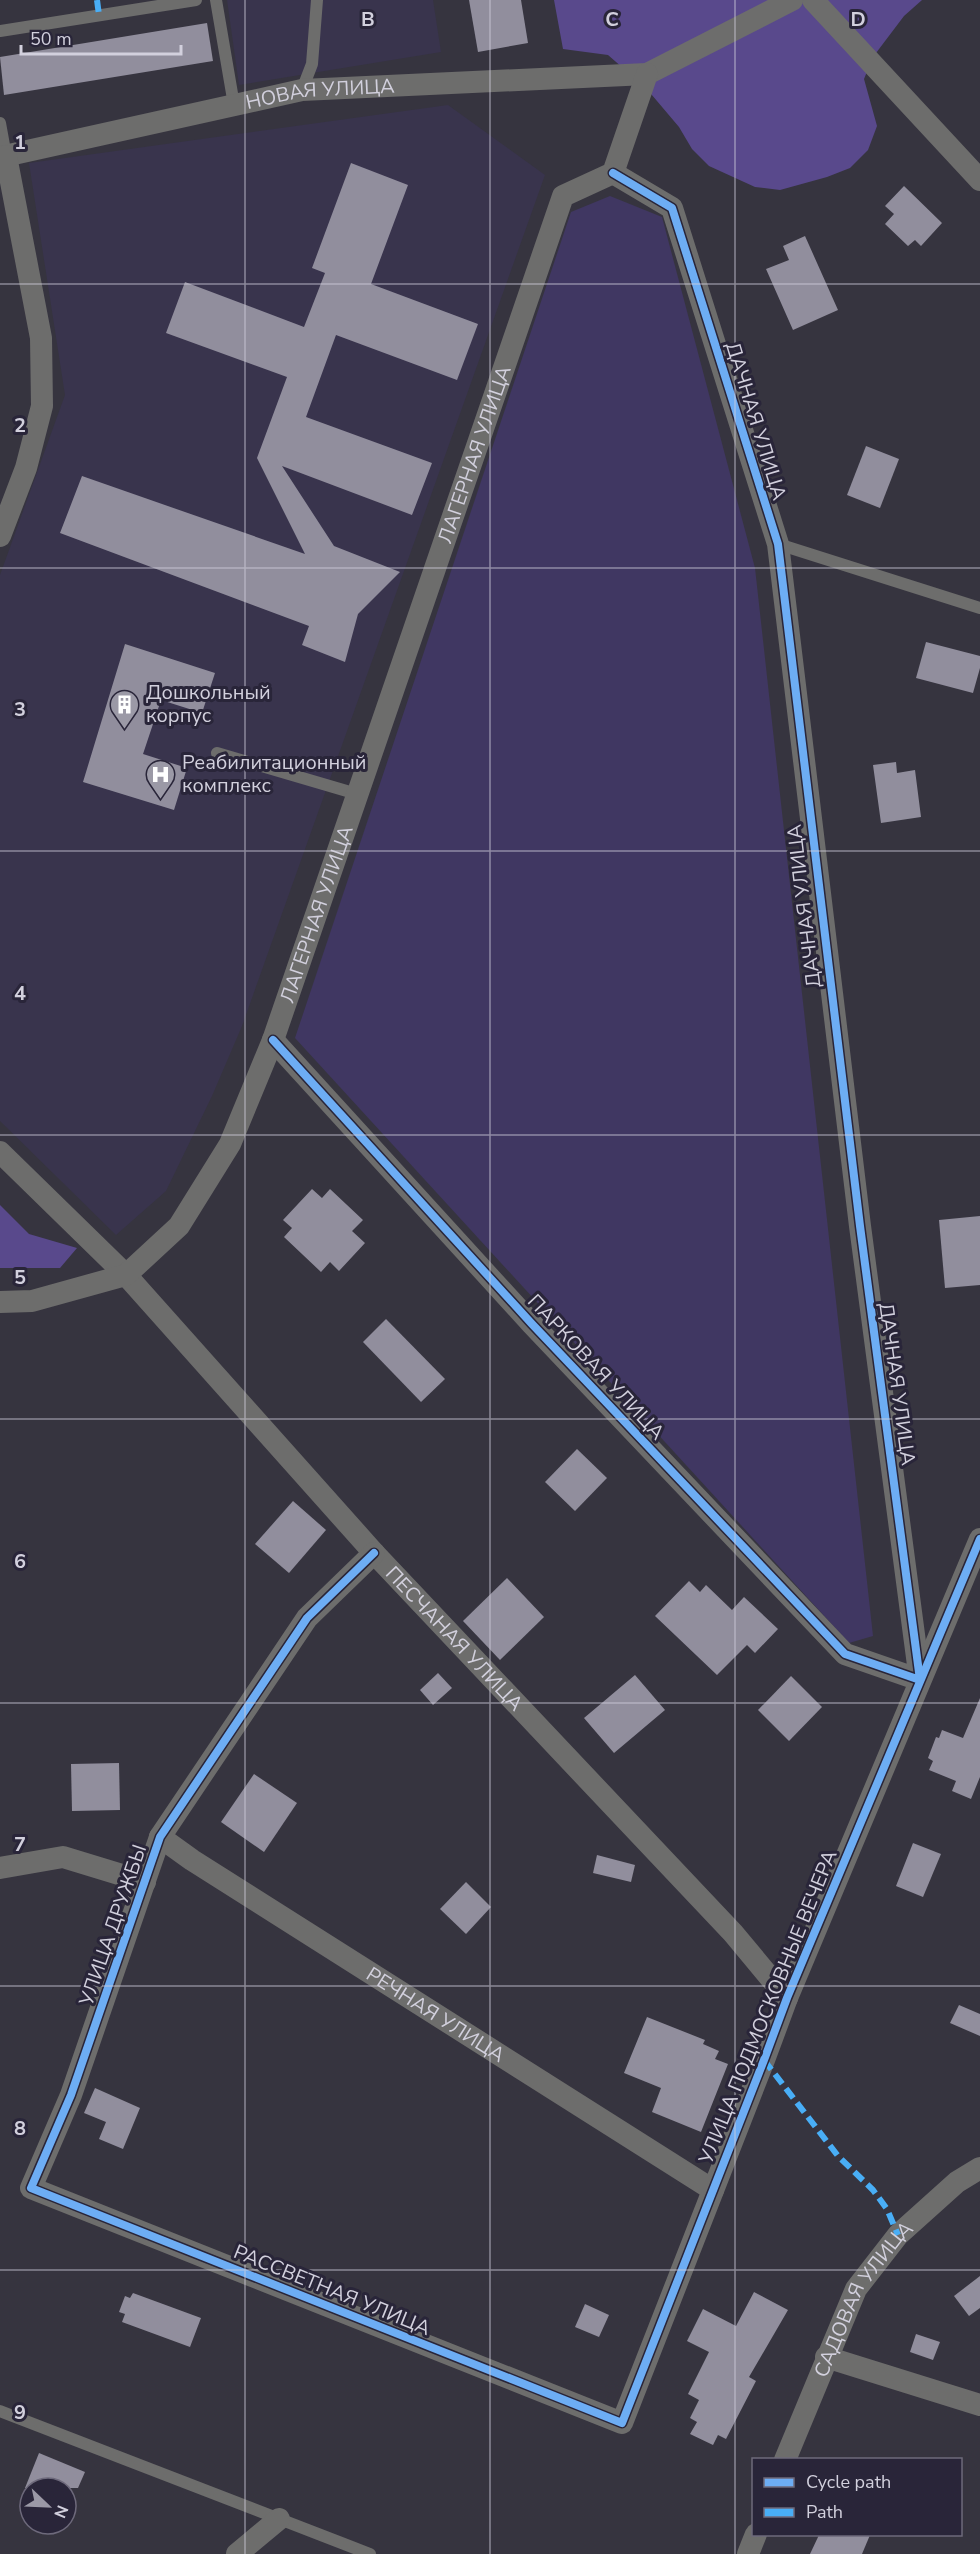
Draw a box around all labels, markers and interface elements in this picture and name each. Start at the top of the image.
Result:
text: B [361,6,375,33]
text: C [605,6,619,33]
text: D [850,6,866,33]
scale bar [21,18,182,56]
text: 50 m [30,27,72,51]
street label: НОВАЯ УЛИЦА [243,72,396,116]
text: 1 [14,129,26,156]
street label: ДАЧНАЯ УЛИЦА [719,339,793,504]
street label: ЛАГЕРНАЯ УЛИЦА [431,362,517,547]
text: 2 [14,412,26,439]
place label: Дошкольный корпус [146,679,271,729]
building icon: Дошкольный корпус [109,688,141,730]
text: 3 [14,696,26,723]
place label: Реабилитационный комплекс [182,749,367,799]
hospital icon: Реабилитационный комплекс [145,758,177,800]
street label: ЛАГЕРНАЯ УЛИЦА [273,821,359,1006]
street label: ДАЧНАЯ УЛИЦА [781,822,827,989]
text: 4 [14,980,26,1007]
text: 5 [14,1264,26,1291]
street label: ПАРКОВАЯ УЛИЦА [521,1288,671,1446]
street label: ДАЧНАЯ УЛИЦА [872,1301,922,1468]
text: 6 [14,1548,26,1575]
street label: ПЕСЧАНАЯ УЛИЦА [380,1560,530,1717]
text: 7 [14,1831,26,1858]
street label: УЛИЦА ДРУЖБЫ [72,1841,153,2010]
street label: УЛИЦА ПОДМОСКОВНЫЕ ВЕЧЕРА [692,1846,844,2169]
street label: РЕЧНАЯ УЛИЦА [361,1960,511,2069]
text: 8 [14,2115,26,2142]
street label: САДОВАЯ УЛИЦА [807,2214,919,2381]
street label: РАССВЕТНАЯ УЛИЦА [230,2238,435,2342]
text: 9 [14,2399,26,2426]
legend [752,2458,962,2536]
text: Cycle path [806,2470,891,2494]
north arrow [18,2476,78,2536]
text: Path [806,2500,843,2524]
text: N [48,2502,73,2521]

